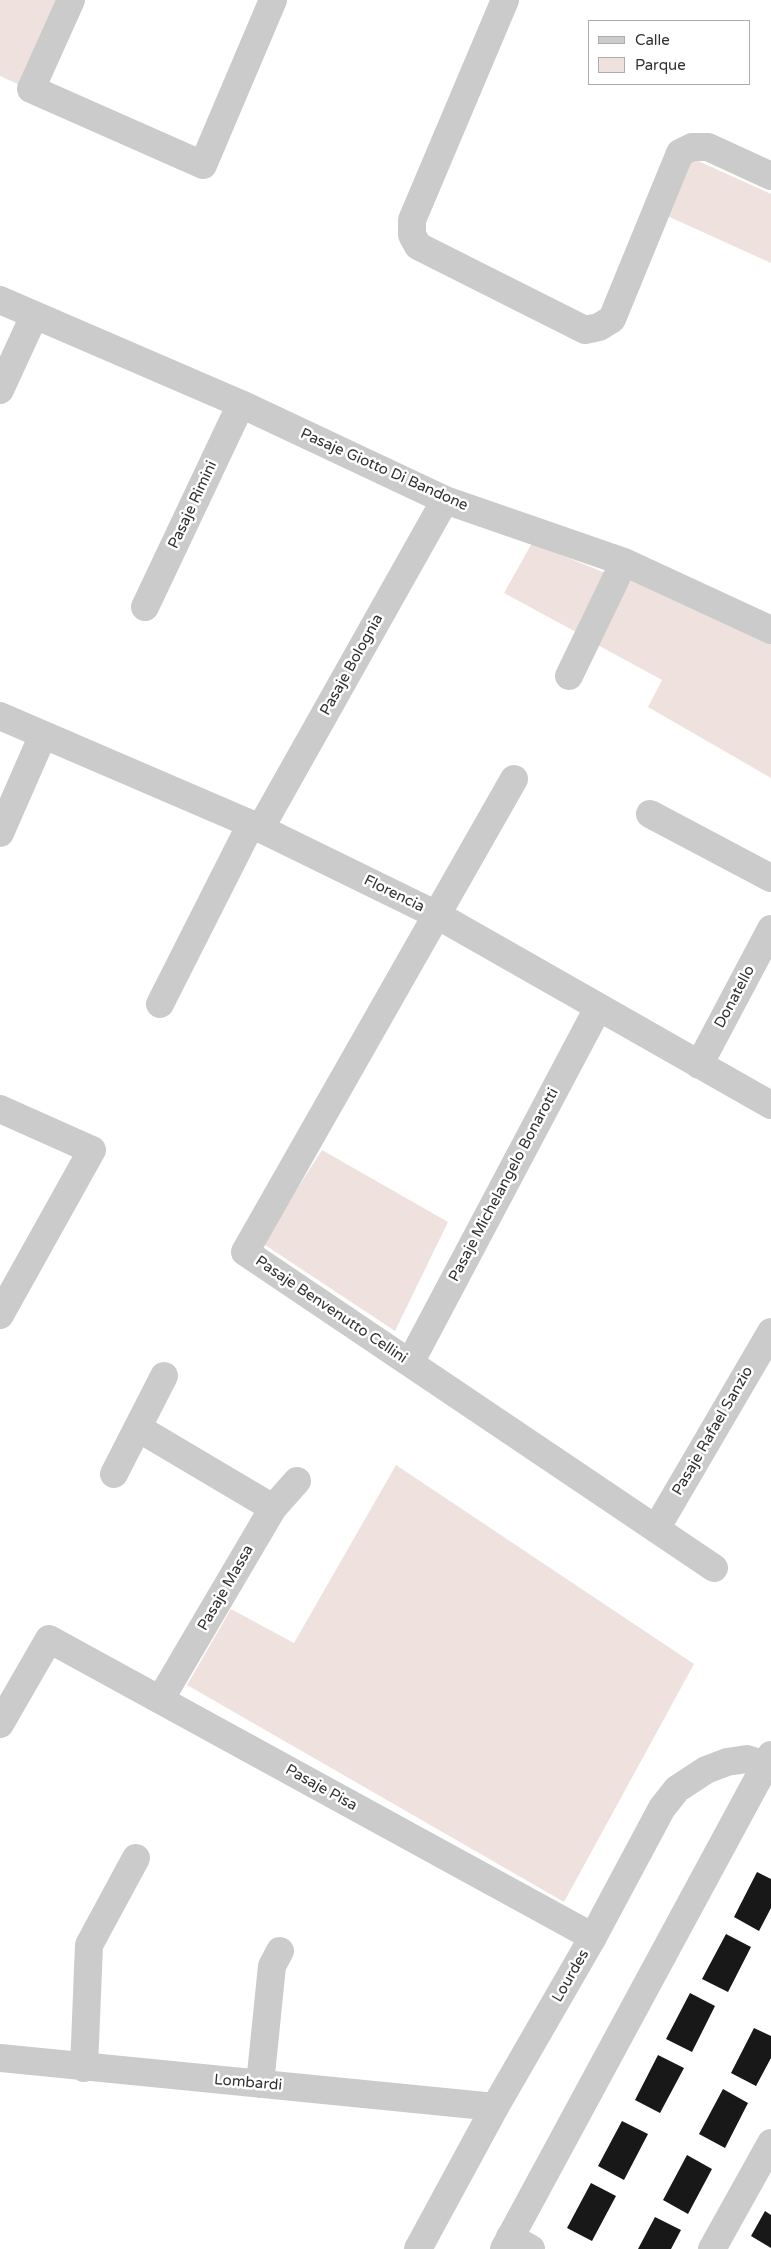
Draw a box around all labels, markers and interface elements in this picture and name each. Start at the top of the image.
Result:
legend [588,20,751,85]
text: Calle [635,31,670,49]
text: Parque [635,56,686,74]
street label: Pasaje Giotto Di Bandone [297,425,471,515]
street label: Pasaje Rimini [165,458,221,552]
street label: Pasaje Bolognia [317,611,387,719]
street label: Florencia [361,872,427,916]
street label: Donatello [711,963,759,1031]
street label: Pasaje Michelangelo Bonarotti [445,1085,563,1285]
street label: Pasaje Benvenutto Cellini [252,1252,410,1368]
street label: Pasaje Rafael Sanzio [669,1363,757,1499]
street label: Pasaje Massa [194,1542,258,1634]
street label: Pasaje Pisa [282,1761,360,1815]
street label: Lourdes [549,1947,593,2005]
street label: Lombardi [213,2071,283,2095]

